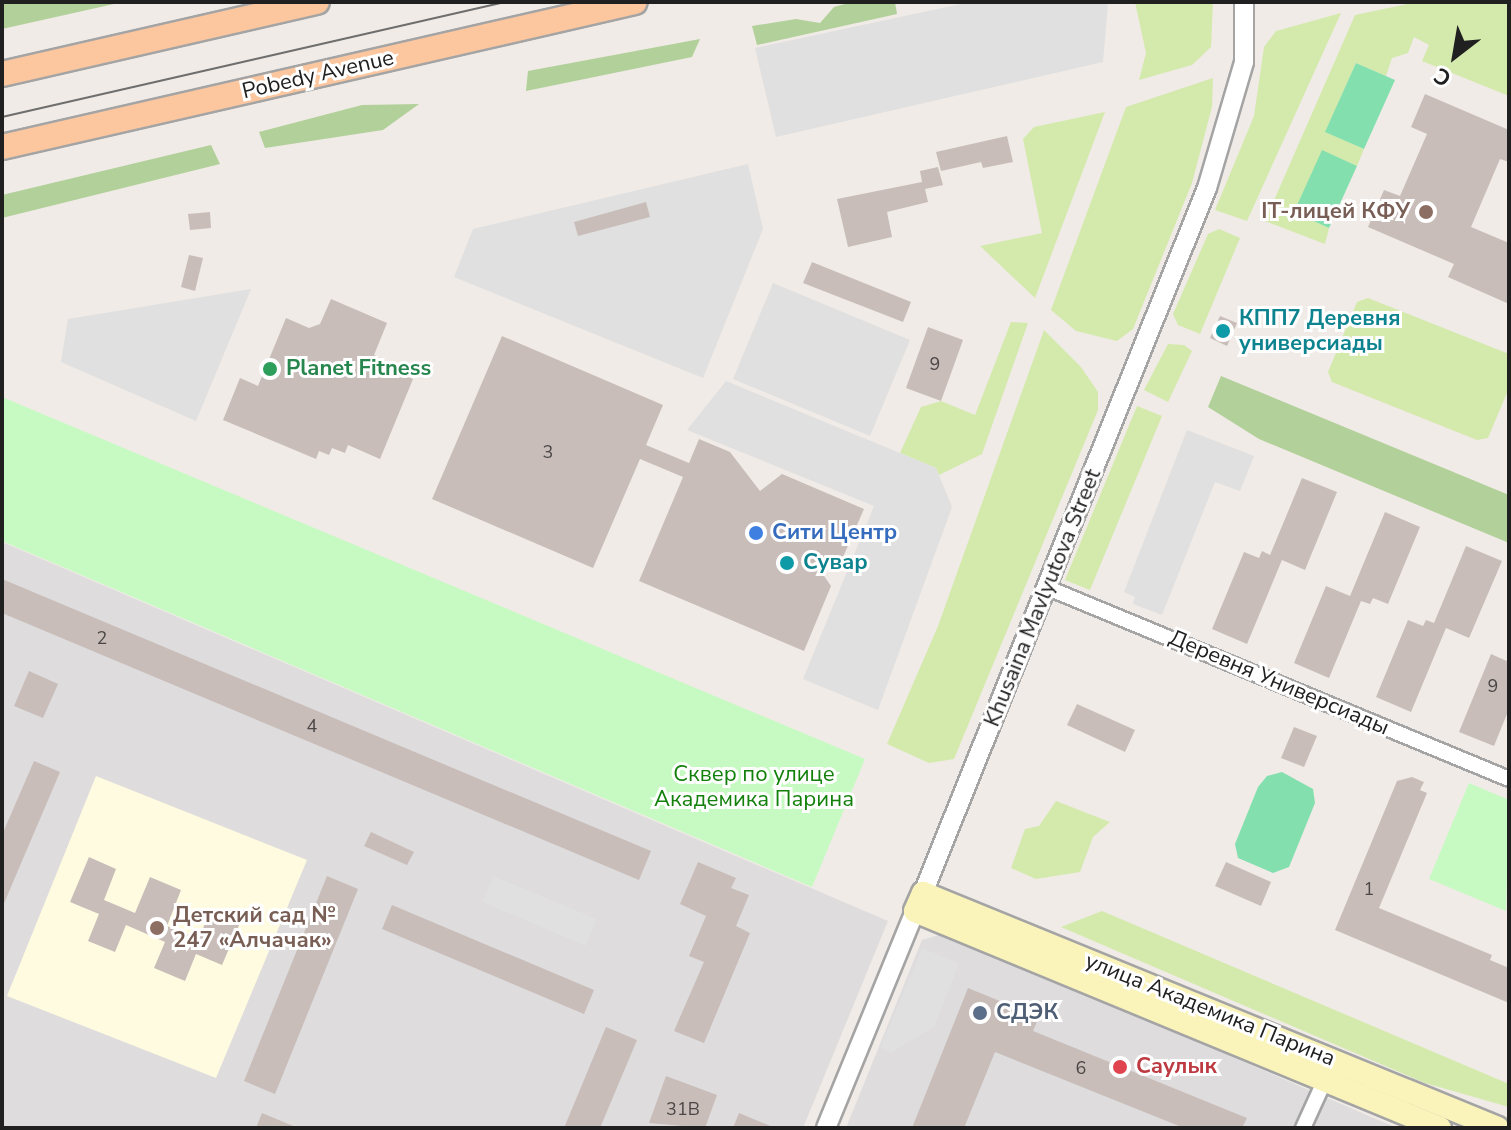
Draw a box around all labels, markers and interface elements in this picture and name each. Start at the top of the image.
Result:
north arrow [1415,16,1495,96]
street label: Pobedy Avenue [240,45,396,105]
text: С [1429,60,1457,93]
place label: IT-лицей КФУ [1261,199,1410,225]
marker: IT-лицей КФУ [1417,203,1435,221]
place label: КПП7 Деревня универсиады [1239,305,1401,356]
marker: КПП7 Деревня универсиады [1214,322,1232,340]
house number: 9 [930,353,940,375]
place label: Planet Fitness [286,356,431,382]
marker: Planet Fitness [261,360,279,378]
house number: 3 [543,441,553,463]
street label: Khusaina Mavlyutova Street [979,465,1107,731]
place label: Сити Центр [772,520,897,546]
marker: Сити Центр [747,524,765,542]
place label: Сувар [803,550,868,576]
marker: Сувар [778,554,796,572]
street label: Деревня Универсиады [1165,625,1393,741]
house number: 2 [97,627,107,649]
house number: 9 [1488,675,1498,697]
house number: 4 [307,715,317,737]
park label: Сквер по улице Академика Парина [654,761,854,812]
house number: 1 [1364,878,1374,900]
place label: Детский сад № 247 «Алчачак» [173,902,335,954]
marker: Детский сад № 247 «Алчачак» [148,919,166,937]
street label: улица Академика Парина [1081,948,1339,1072]
place label: СДЭК [996,1000,1058,1026]
marker: СДЭК [971,1004,989,1022]
place label: Саулык [1136,1054,1217,1080]
house number: 6 [1076,1057,1086,1079]
marker: Саулык [1111,1058,1129,1076]
house number: 31В [666,1098,700,1120]

